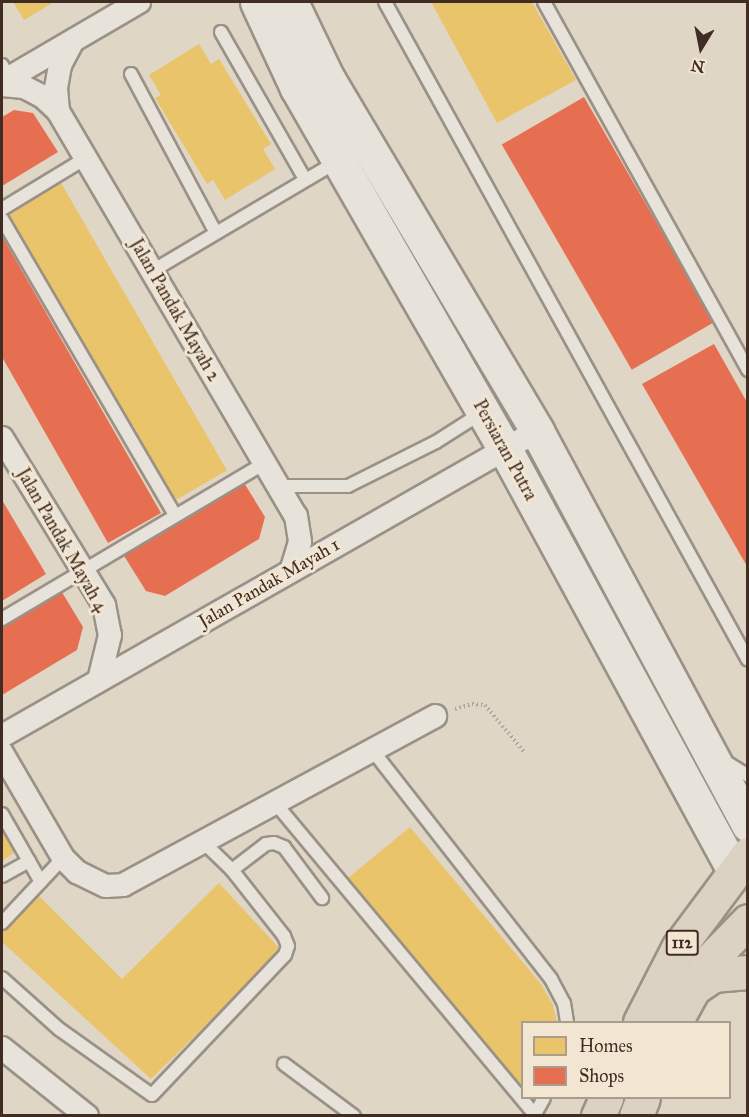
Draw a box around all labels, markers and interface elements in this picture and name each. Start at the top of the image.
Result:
north arrow [671,18,731,78]
text: N [689,56,706,77]
street label: Jalan Pandak Mayah 2 [125,235,225,385]
street label: Persiaran Putra [468,396,542,504]
street label: Jalan Pandak Mayah 4 [12,464,112,616]
street label: Jalan Pandak Mayah 1 [194,534,344,632]
road number: 112 [666,930,698,956]
legend [521,1021,731,1099]
text: Homes [579,1035,633,1057]
text: Shops [579,1065,624,1087]

